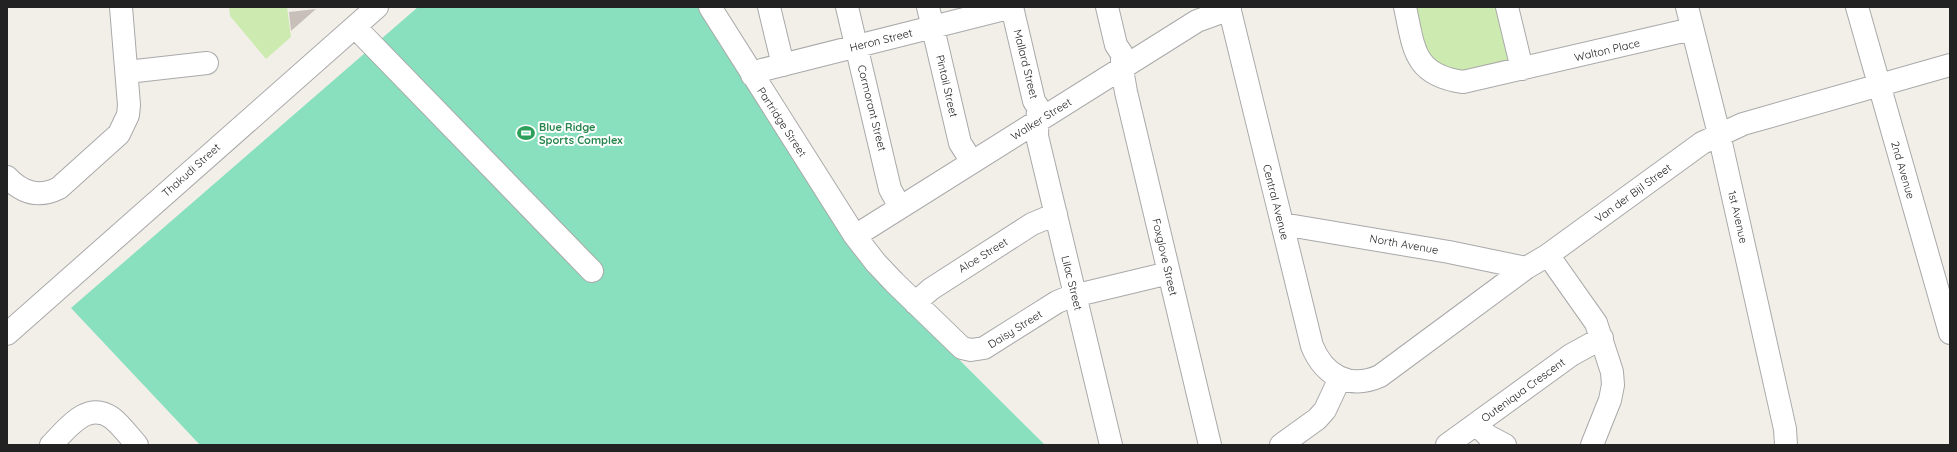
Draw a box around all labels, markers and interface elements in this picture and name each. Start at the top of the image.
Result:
street label: Heron Street [848,25,914,55]
street label: Mallard Street [1011,28,1041,101]
street label: Walton Place [1573,36,1641,64]
street label: Pintail Street [933,53,961,119]
street label: Cormorant Street [854,63,890,153]
street label: Partridge Street [754,85,810,160]
street label: Walker Street [1008,95,1074,143]
place label: Blue Ridge Sports Complex [539,120,623,147]
sports icon: Blue Ridge Sports Complex [516,123,536,143]
street label: 2nd Avenue [1888,139,1918,201]
street label: Thakudi Street [159,140,223,200]
street label: Van der Bijl Street [1592,160,1674,226]
street label: Central Avenue [1260,163,1292,241]
street label: 1st Avenue [1725,189,1751,245]
street label: Foxglove Street [1149,217,1181,297]
street label: North Avenue [1369,231,1439,257]
street label: Aloe Street [956,234,1010,276]
street label: Lilac Street [1058,254,1086,312]
street label: Daisy Street [985,307,1045,351]
street label: Outeniqua Crescent [1478,355,1568,425]

